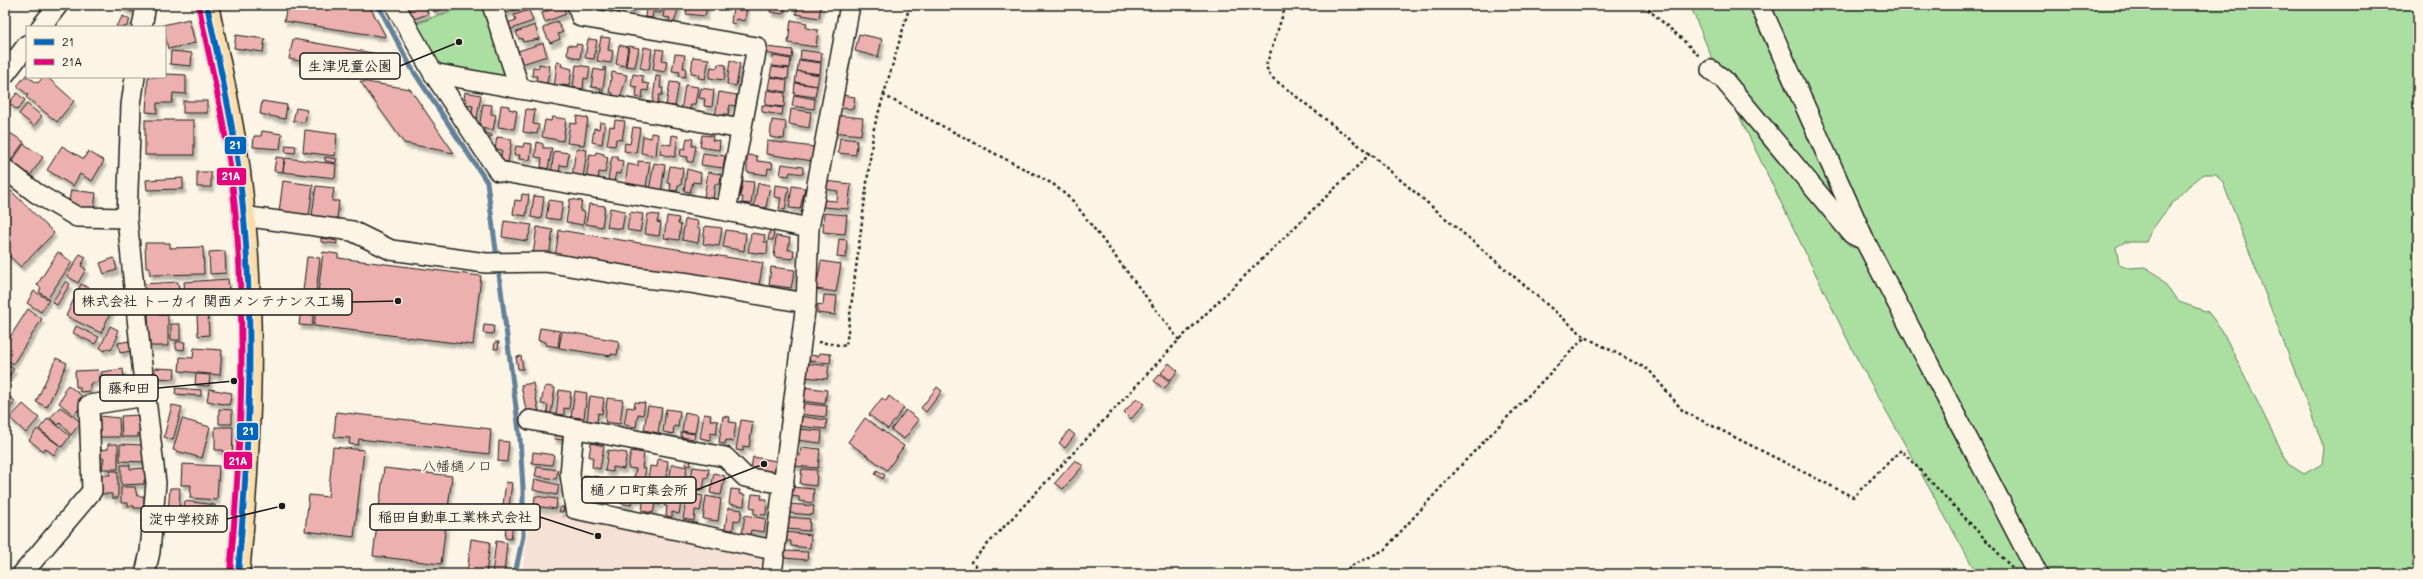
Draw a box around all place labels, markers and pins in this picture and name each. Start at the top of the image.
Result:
callout: 生津児童公園 [300,53,400,79]
callout: 株式会社 トーカイ 関西メンテナンス工場 [74,289,352,315]
callout: 藤和田 [100,375,158,401]
callout: 樋ノ口町集会所 [582,477,696,503]
callout: 稲田自動車工業株式会社 [370,504,540,530]
callout: 淀中学校跡 [141,506,227,532]

